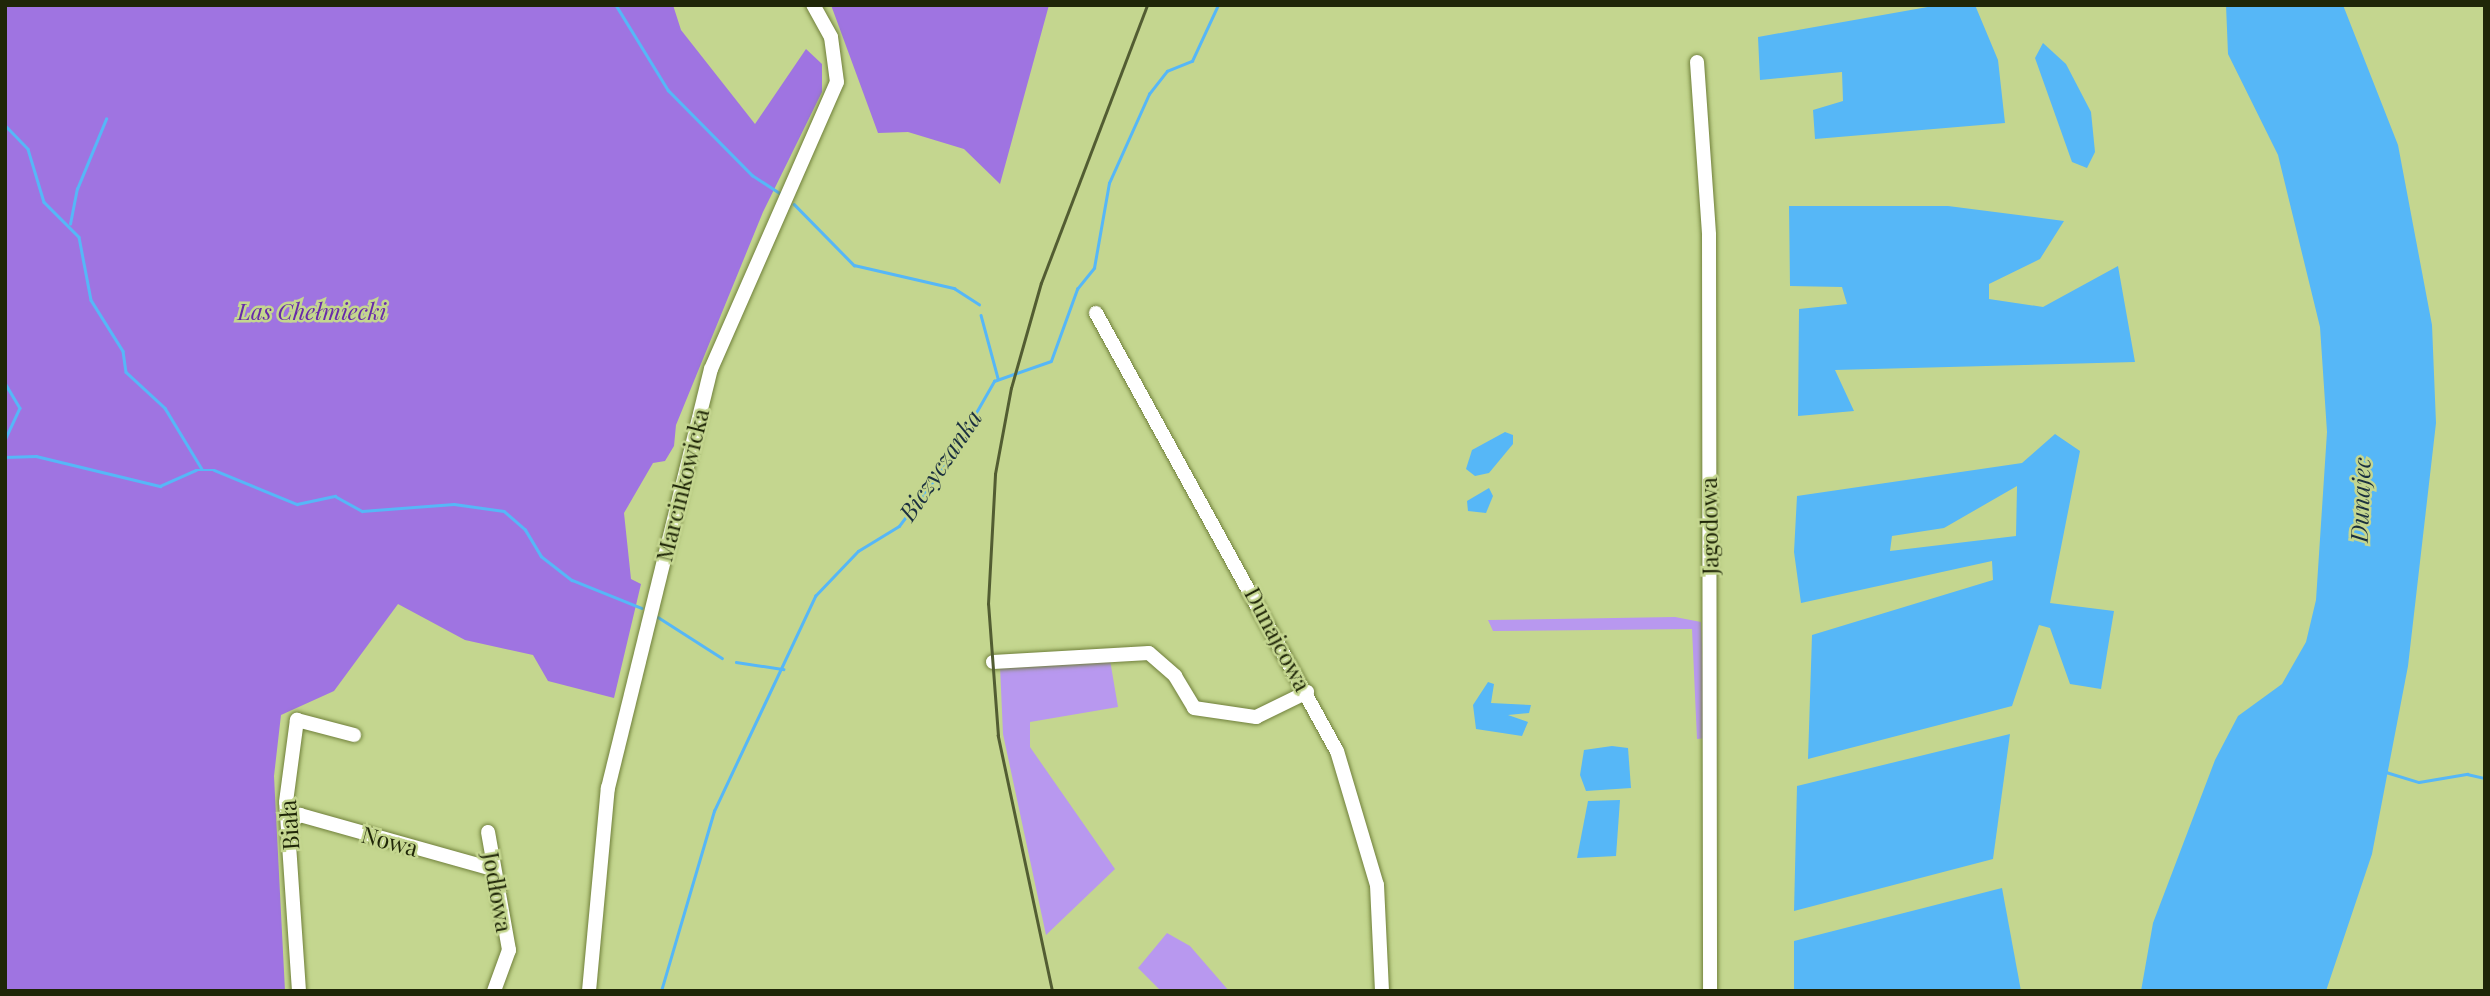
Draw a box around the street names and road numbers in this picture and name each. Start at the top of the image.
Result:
street label: Marcinkowicka [650,406,714,564]
street label: Jagodowa [1694,477,1724,575]
street label: Dunajcowa [1239,582,1317,696]
street label: Biała [273,799,305,851]
street label: Nowa [359,820,421,862]
street label: Jodłowa [477,850,519,934]

